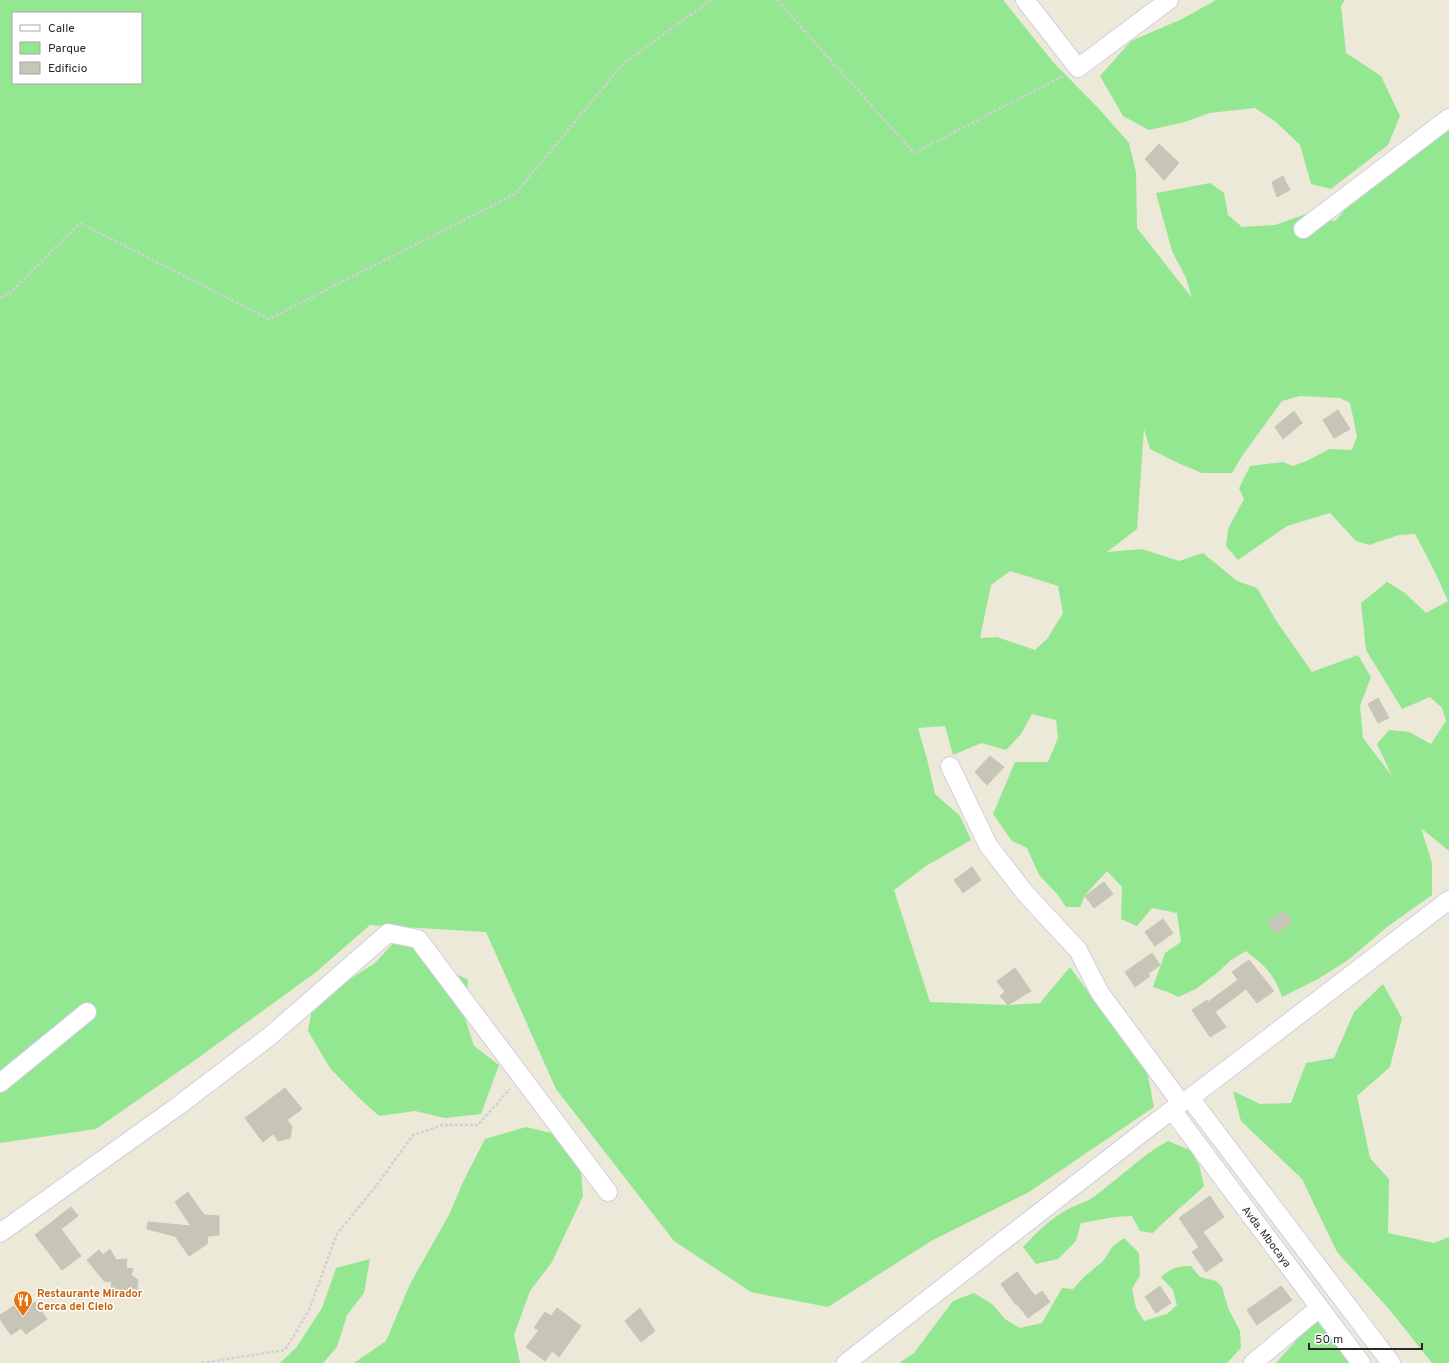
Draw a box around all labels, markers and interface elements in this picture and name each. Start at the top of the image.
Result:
legend [12,12,142,84]
text: Calle [48,21,75,37]
text: Parque [48,41,86,57]
text: Edificio [48,61,88,77]
street label: Avda. Mbocaya [1238,1203,1294,1271]
place label: Restaurante Mirador Cerca del Cielo [37,1287,143,1314]
restaurant icon: Restaurante Mirador Cerca del Cielo [12,1289,34,1317]
scale bar [1309,1325,1422,1351]
text: 50 m [1315,1332,1343,1348]

